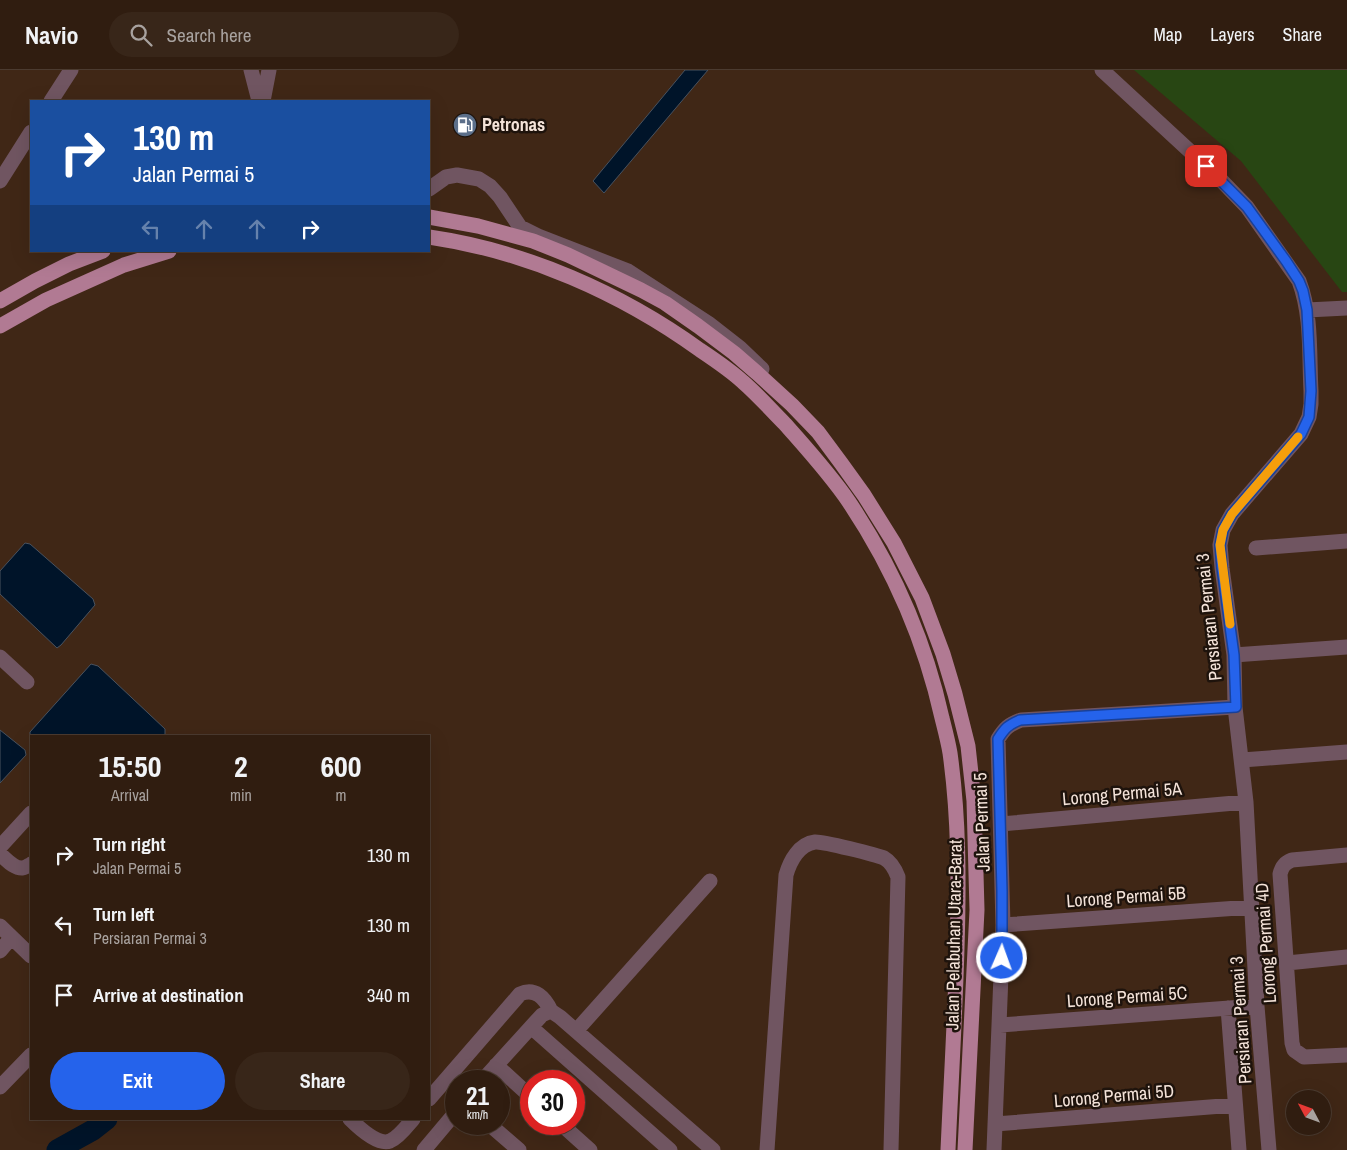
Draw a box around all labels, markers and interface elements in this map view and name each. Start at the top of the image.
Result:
search box [109,12,459,57]
text: Navio [25,19,79,51]
icon: search [127,21,155,49]
text: Search here [167,22,251,48]
text: Map [1154,22,1182,47]
text: Layers [1210,22,1255,47]
text: Share [1283,22,1322,47]
fuel station icon: Petronas [452,112,478,138]
place label: Petronas [482,112,545,137]
text: 130 m [133,114,214,161]
icon: right [50,120,115,185]
pin [1185,145,1227,187]
icon: arrive [1192,152,1220,180]
text: Jalan Permai 5 [133,159,254,189]
icon: left [137,215,165,243]
icon: ahead [190,215,218,243]
icon: ahead [243,215,271,243]
icon: right [296,215,324,243]
street label: Persiaran Permai 3 [1189,552,1228,682]
text: 15:50 [99,746,161,786]
text: 2 [234,746,248,786]
text: 600 [320,746,361,786]
street label: Jalan Permai 5 [967,772,996,872]
street label: Lorong Permai 5A [1061,776,1183,811]
text: Arrival [111,784,149,806]
text: min [230,784,252,806]
text: m [335,784,346,806]
text: Turn right [93,831,165,857]
street label: Jalan Pelabuhan Utara-Barat [939,840,968,1030]
icon: right [50,841,78,869]
text: 130 m [367,842,410,868]
text: Jalan Permai 5 [93,857,181,879]
street label: Lorong Permai 5B [1065,880,1187,913]
street label: Lorong Permai 4D [1249,882,1282,1004]
text: Turn left [93,901,154,927]
icon: left [50,911,78,939]
text: 130 m [367,912,410,938]
text: Persiaran Permai 3 [93,927,207,949]
position arrow [975,931,1027,983]
street label: Persiaran Permai 3 [1224,955,1257,1085]
street label: Lorong Permai 5C [1066,980,1188,1013]
icon: arrive [50,981,78,1009]
text: Arrive at destination [93,982,244,1008]
text: 340 m [367,982,410,1008]
button: Exit [50,1052,225,1110]
button: Share [235,1052,410,1110]
speed limit sign: 30 [520,1070,585,1135]
street label: Lorong Permai 5D [1053,1078,1175,1113]
text: 21 [466,1079,489,1113]
north arrow [1286,1090,1331,1135]
map controls [1286,1090,1331,1135]
text: km/h [467,1107,488,1123]

